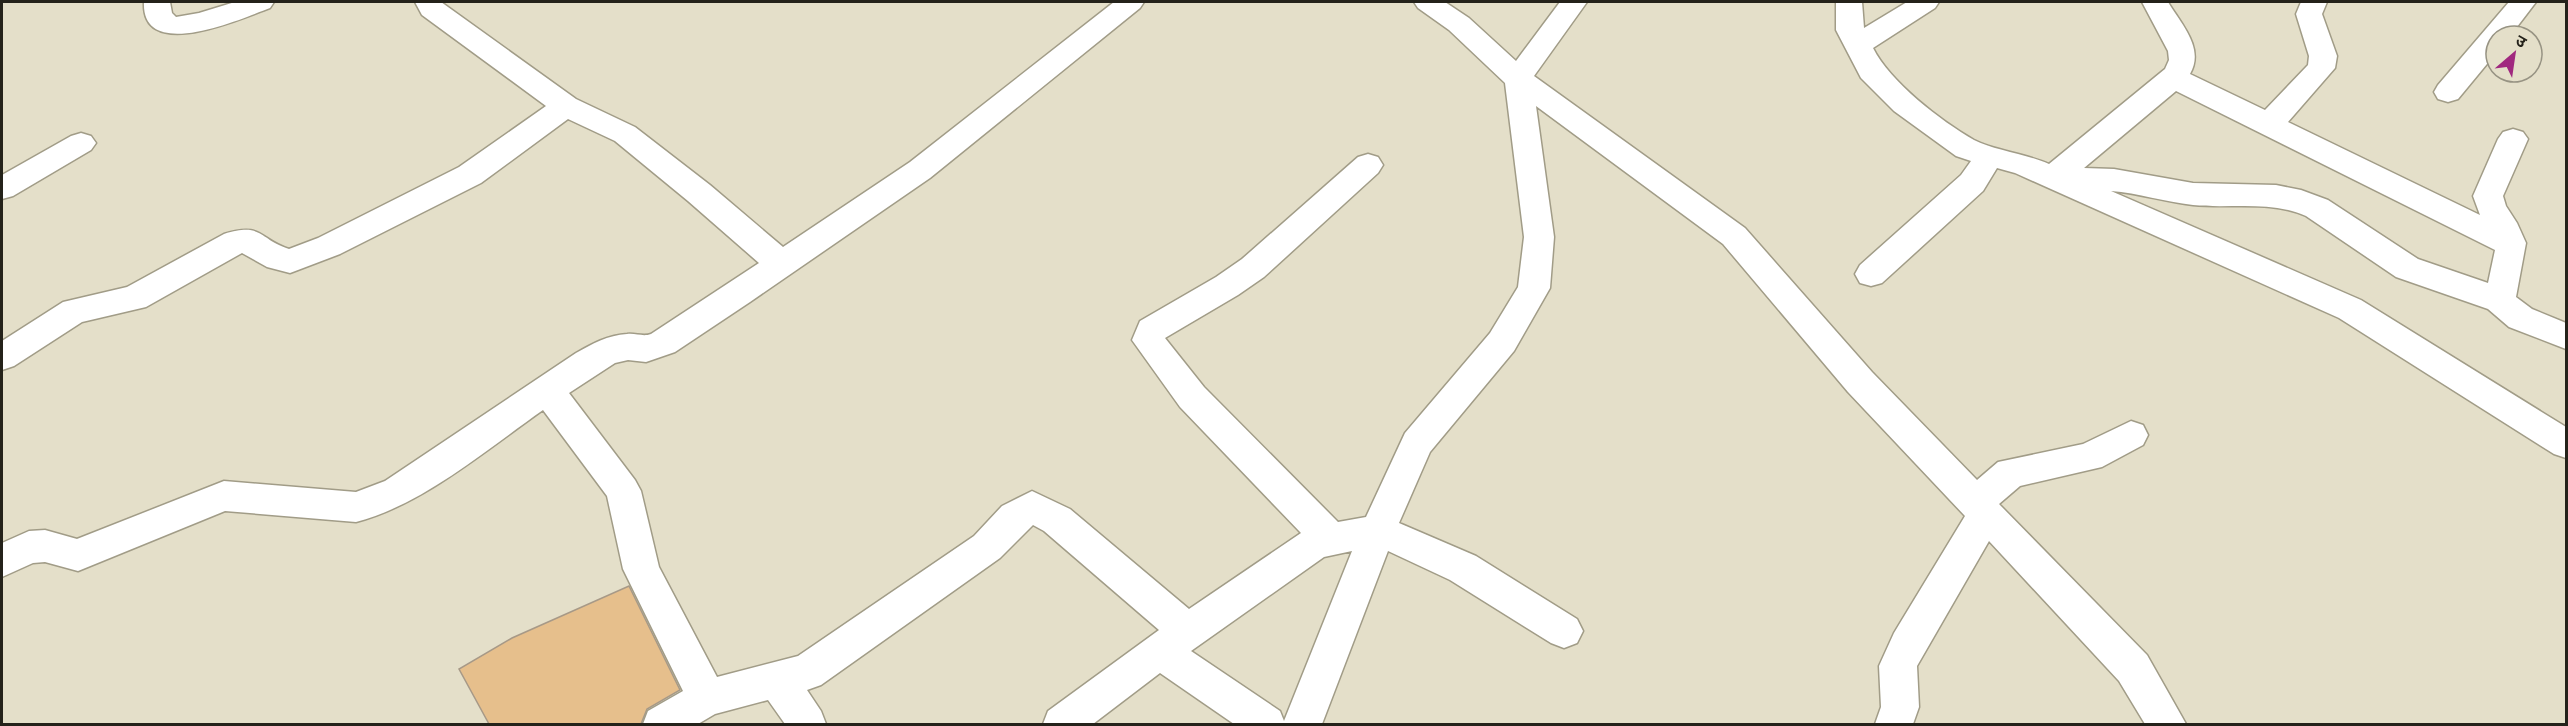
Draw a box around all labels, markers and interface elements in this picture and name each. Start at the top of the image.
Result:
north arrow [2484,24,2544,84]
text: उ [2512,30,2531,52]

